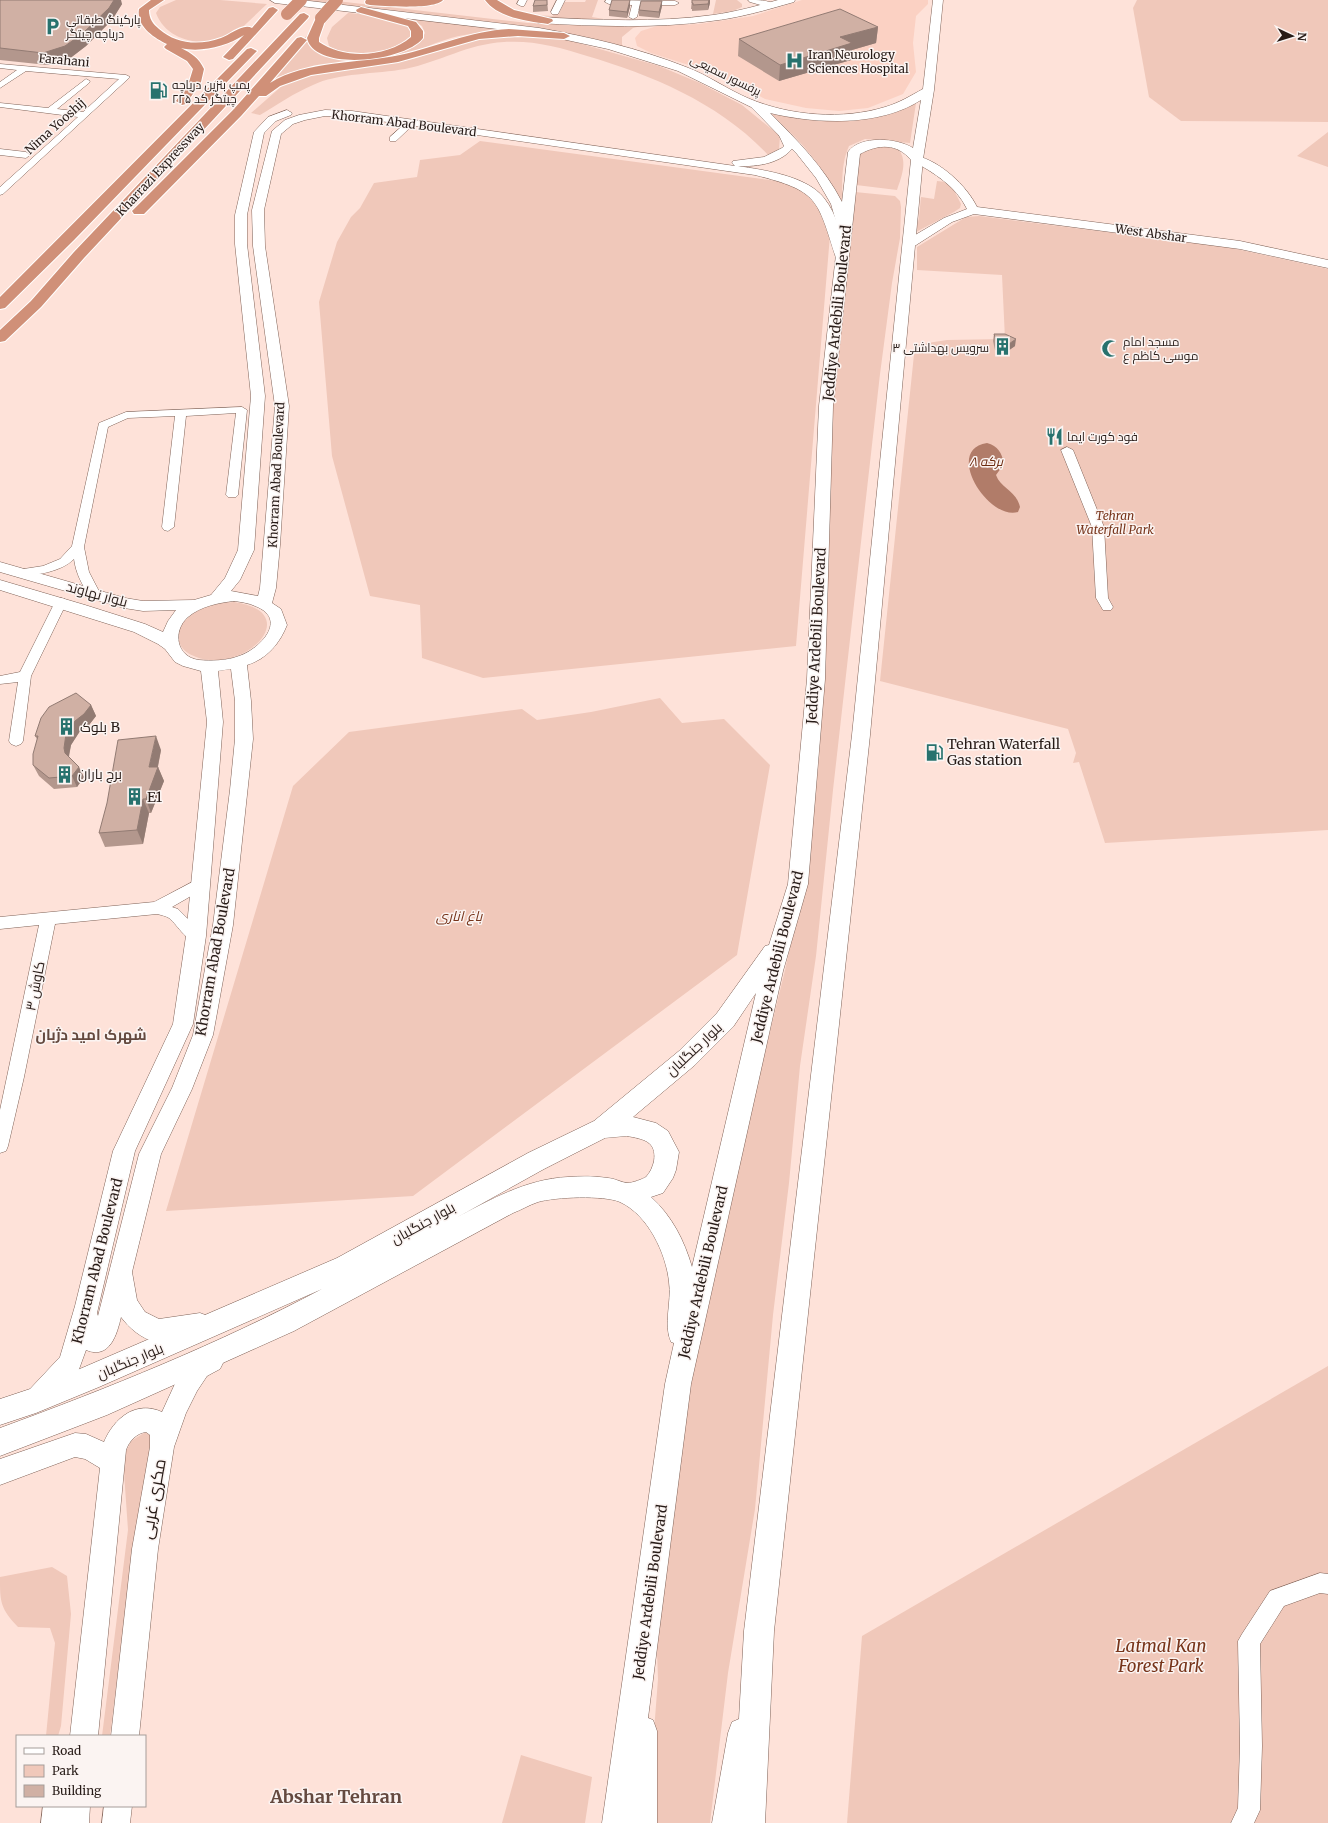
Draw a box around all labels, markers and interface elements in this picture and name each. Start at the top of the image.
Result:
place label: پارکینگ طبقاتی دریاچه چیتگر [65,12,141,43]
parking icon: پارکینگ طبقاتی دریاچه چیتگر [43,16,63,36]
north arrow [1272,16,1312,56]
text: N [1295,32,1309,42]
place label: Iran Neurology Sciences Hospital [808,47,909,76]
street label: Farahani [38,50,90,70]
street label: پرفسور سمیعی [687,51,765,101]
hospital icon: Iran Neurology Sciences Hospital [785,51,805,71]
place label: پمپ بنزین دریاچه چیتگر کد ۲۲۵ [172,77,251,108]
fuel station icon: پمپ بنزین دریاچه چیتگر کد ۲۲۵ [149,81,169,101]
street label: Nima Yooshij [22,95,88,157]
street label: Khorram Abad Boulevard [331,107,477,139]
street label: Kharrazi Expressway [113,119,207,219]
street label: West Abshar [1113,220,1188,246]
street label: Jeddiye Ardebili Boulevard [819,224,855,403]
place label: مسجد امام موسی کاظم ع [1123,334,1198,364]
building icon: سرویس بهداشتی ۳ [992,337,1012,357]
mosque icon: مسجد امام موسی کاظم ع [1100,338,1120,358]
place label: سرویس بهداشتی ۳ [892,340,989,355]
street label: Khorram Abad Boulevard [265,402,287,548]
restaurant icon: فود کورت ایما [1044,426,1064,446]
place label: فود کورت ایما [1067,429,1138,444]
water label: برکه ۸ [969,453,1005,470]
park label: Tehran Waterfall Park [1076,508,1154,537]
street label: Jeddiye Ardebili Boulevard [802,547,830,726]
street label: بلوار نهاوند [64,577,130,611]
building icon: بلوک B [57,717,77,737]
place label: بلوک B [80,718,120,736]
place label: Tehran Waterfall Gas station [947,735,1061,769]
fuel station icon: Tehran Waterfall Gas station [924,742,944,762]
building icon: برج باران [55,764,75,784]
place label: برج باران [78,765,122,783]
building icon: E1 [124,787,144,807]
place label: E1 [147,788,162,806]
street label: Khorram Abad Boulevard [191,866,239,1037]
street label: Jeddiye Ardebili Boulevard [747,868,807,1046]
park label: باغ اناری [436,907,484,926]
street label: کاوش ۳ [21,960,49,1012]
street label: بلوار جنگلبان [662,1018,726,1080]
district label: شهرک امید دژبان [35,1025,147,1044]
street label: Khorram Abad Boulevard [68,1176,126,1346]
street label: Jeddiye Ardebili Boulevard [674,1183,732,1361]
street label: بلوار جنگلبان [388,1198,458,1248]
street label: بلوار جنگلبان [94,1339,166,1383]
street label: مکری غربی [135,1457,171,1541]
street label: Jeddiye Ardebili Boulevard [629,1503,671,1682]
park label: Latmal Kan Forest Park [1115,1635,1207,1677]
legend [16,1735,146,1807]
text: Road [52,1743,81,1758]
text: Park [52,1763,79,1778]
text: Building [52,1783,102,1798]
district label: Abshar Tehran [269,1785,402,1808]

